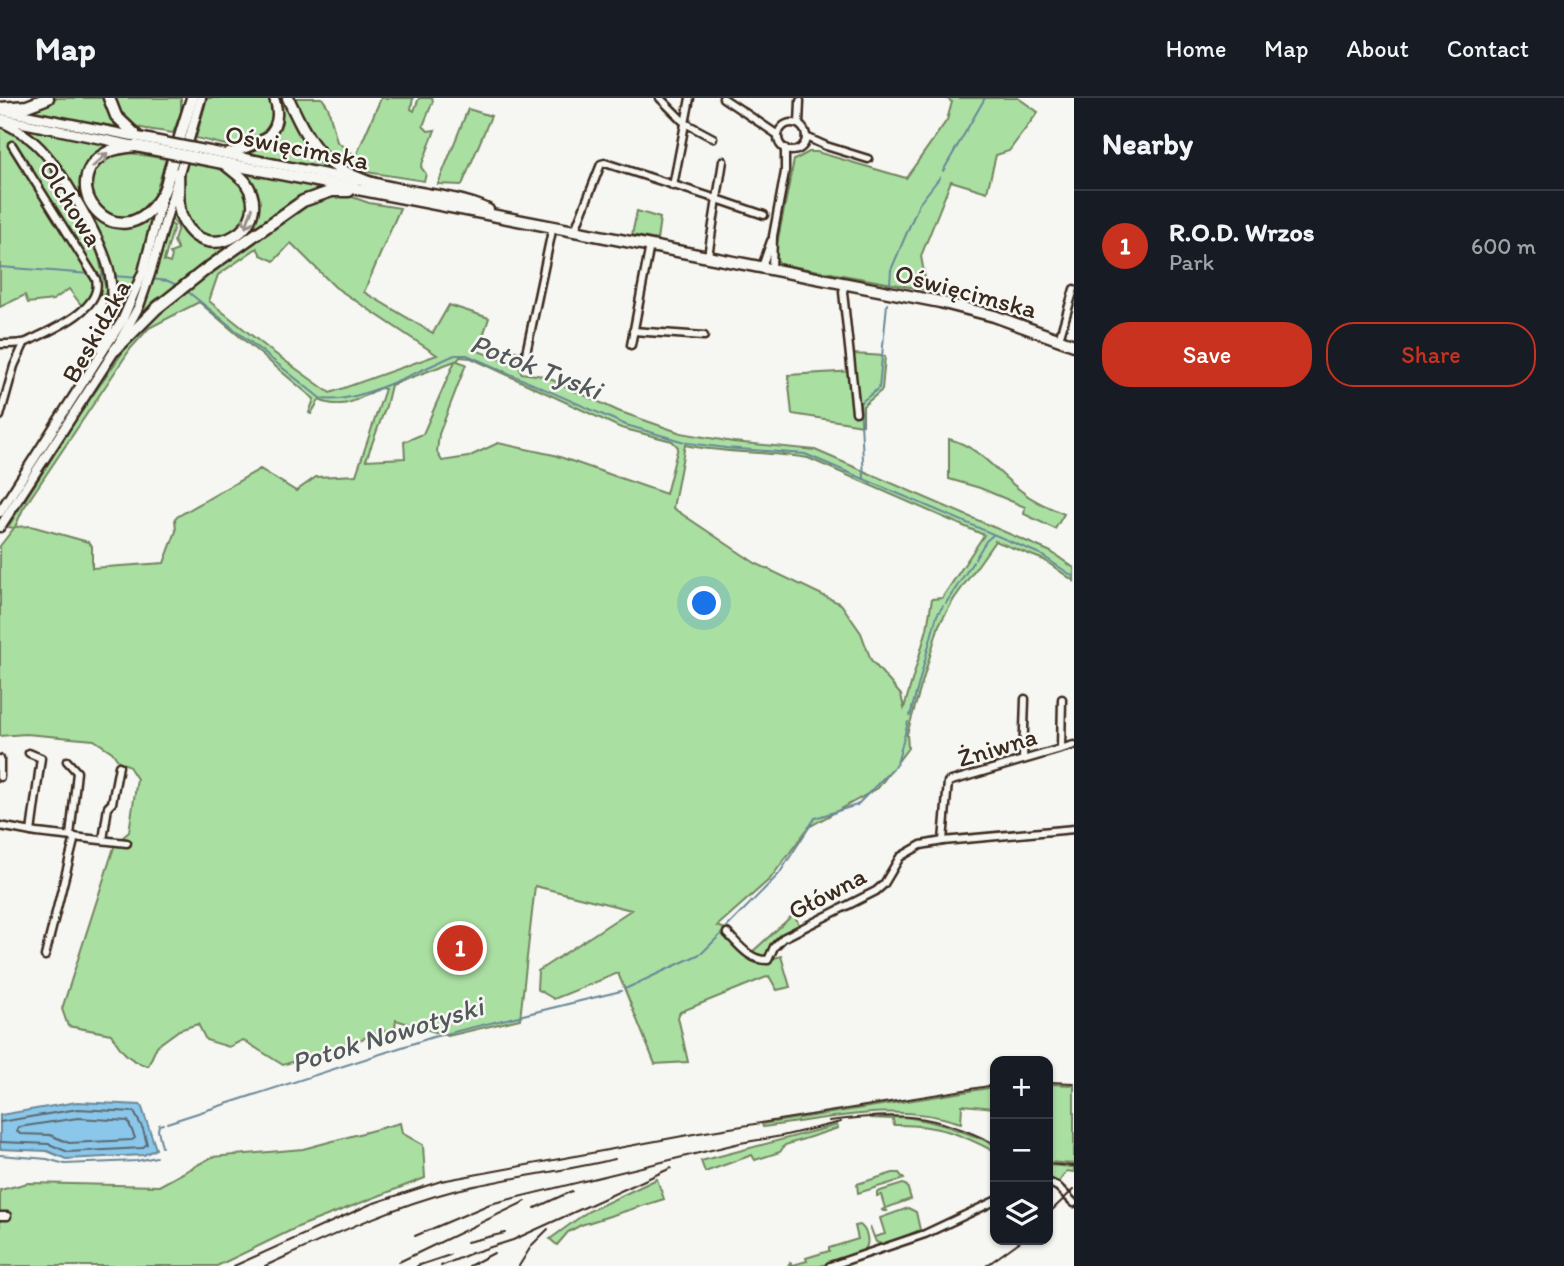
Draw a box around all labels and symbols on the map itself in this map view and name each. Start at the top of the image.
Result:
street label: Oświęcimska [222,117,372,177]
one-way arrow [91,152,109,168]
street label: Olchowa [32,154,110,252]
one-way arrow [242,206,254,228]
street label: Oświęcimska [891,257,1041,325]
street label: Beskidzka [54,273,138,388]
water label: Potok Tyski [466,325,609,408]
your location [687,586,721,620]
street label: Żniwna [953,720,1041,774]
street label: Główna [782,859,872,927]
pin: 1 [437,922,483,974]
water label: Potok Nowotyski [287,988,490,1079]

